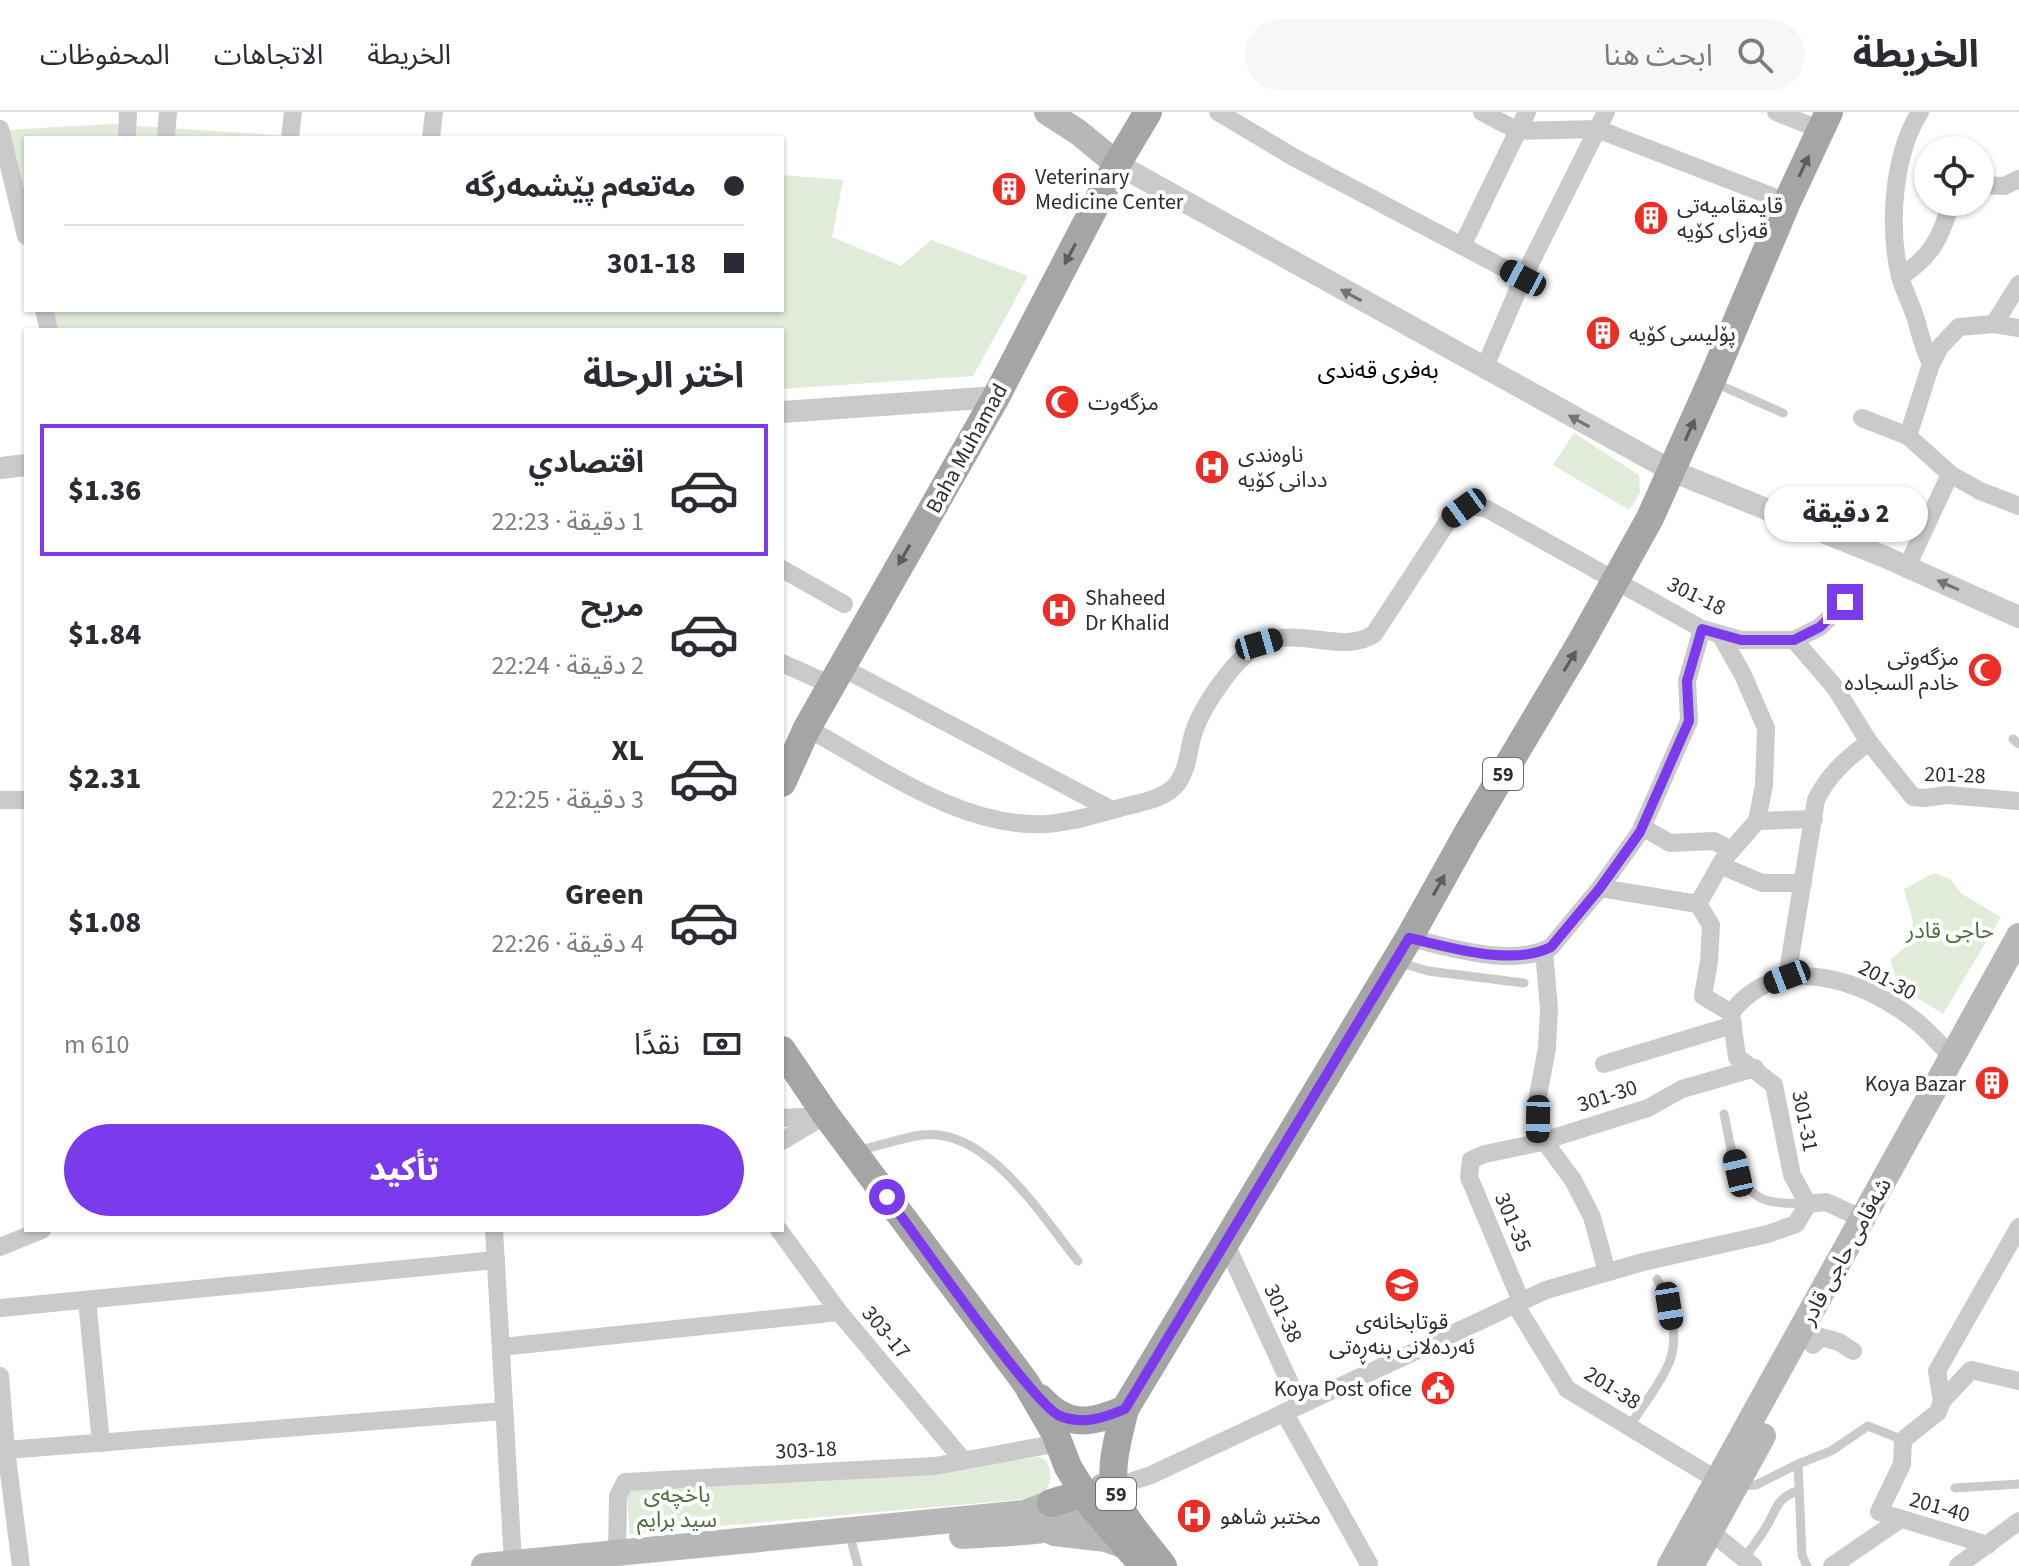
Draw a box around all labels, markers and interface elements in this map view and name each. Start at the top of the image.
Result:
search box [1245,19,1805,91]
text: الخريطة [1853,28,1979,82]
icon: search [1733,33,1777,77]
text: ابحث هنا [1603,34,1713,77]
text: المحفوظات [40,35,170,75]
text: الاتجاهات [214,35,323,75]
text: الخريطة [367,35,451,75]
map controls [1914,136,1994,216]
button: locate [1914,136,1994,216]
one-way arrow [1797,154,1811,178]
place label: Veterinary Medicine Center [1035,161,1184,218]
text: مەتعەم پێشمەرگە [465,165,696,208]
building icon: Veterinary Medicine Center [990,170,1028,208]
place label: قایمقامیه‌تی قه‌زای كۆیه‌ [1677,190,1783,247]
building icon: قایمقامیه‌تی قه‌زای كۆیه‌ [1632,199,1670,237]
text: 301-18 [607,242,696,285]
one-way arrow [1063,242,1076,265]
car [1496,256,1550,300]
one-way arrow [1340,288,1363,302]
building icon: پۆلیسی كۆیه‌ [1584,314,1622,352]
place label: پۆلیسی كۆیه‌ [1629,318,1736,350]
text: اختر الرحلة [583,350,744,401]
district label: بەفری قەندی [1317,353,1439,388]
street label: Baha Muhamad [918,378,1016,519]
mosque icon: مزگه‌وت [1043,383,1081,421]
place label: مزگه‌وت [1088,387,1159,419]
one-way arrow [1568,414,1590,428]
one-way arrow [1683,419,1696,442]
place label: ناوەندی ددانی کۆیە [1238,439,1327,496]
text: اقتصادي [529,441,644,484]
hospital icon: ناوەندی ددانی کۆیە [1193,448,1231,486]
icon: car [668,454,740,526]
text: $1.36 [68,469,141,512]
car [1438,484,1490,532]
callout: 2 دقيقة [1763,486,1927,542]
text: 2 دقيقة [1803,495,1889,532]
text: 1 دقيقة · 22:23 [492,503,644,540]
one-way arrow [898,544,911,567]
street label: 301-18 [1662,568,1731,624]
one-way arrow [1936,578,1960,592]
place label: Shaheed Dr Khalid [1085,582,1170,639]
route end [1827,584,1863,620]
text: مريح [581,585,644,628]
hospital icon: Shaheed Dr Khalid [1040,591,1078,629]
icon: car [668,598,740,670]
text: $1.84 [68,613,141,656]
car [1233,626,1285,662]
place label: مزگه‌وتی خادم السجاده [1845,642,1959,699]
text: 2 دقيقة · 22:24 [492,647,644,684]
one-way arrow [1563,650,1577,672]
mosque icon: مزگه‌وتی خادم السجاده [1966,651,2004,689]
text: XL [611,729,644,772]
icon: car [668,742,740,814]
text: $2.31 [68,757,141,800]
road number: 59 [1483,758,1523,790]
street label: 201-28 [1924,758,1986,792]
text: 3 دقيقة · 22:25 [492,781,644,818]
text: Green [565,873,644,916]
one-way arrow [1431,874,1445,896]
icon: car [668,886,740,958]
text: $1.08 [68,901,141,944]
park label: حاجی قادر [1905,915,1994,947]
text: 4 دقيقة · 22:26 [492,925,644,962]
street label: 201-30 [1853,951,1922,1008]
car [1760,957,1814,997]
icon: cash [700,1022,744,1066]
text: نقدًا [634,1023,680,1066]
text: 610 m [64,1026,130,1063]
building icon: Koya Bazar [1973,1064,2011,1102]
place label: Koya Bazar [1865,1068,1966,1100]
street label: 301-30 [1573,1071,1642,1121]
street label: 301-31 [1783,1088,1827,1154]
car [1526,1095,1550,1143]
button: تأكيد [64,1124,744,1216]
car [1721,1147,1755,1199]
street label: شەقامی حاجی قادر [1792,1172,1900,1332]
route start [869,1179,905,1215]
street label: 301-35 [1486,1188,1540,1257]
school or university icon: قوتابخانه‌ی ئه‌رده‌لانی بنه‌ڕه‌تی [1383,1266,1421,1304]
street label: 301-38 [1256,1279,1311,1348]
car [1653,1280,1685,1332]
street label: 303-17 [854,1299,918,1367]
place label: قوتابخانه‌ی ئه‌رده‌لانی بنه‌ڕه‌تی [1329,1306,1475,1365]
street label: 201-38 [1578,1358,1647,1418]
public building icon: Koya Post ofice [1419,1369,1457,1407]
place label: Koya Post ofice [1274,1373,1412,1405]
street label: 303-18 [774,1432,838,1468]
road number: 59 [1096,1478,1136,1510]
park label: باخچه‌ی سید برایم [637,1479,717,1536]
street label: 201-40 [1906,1483,1974,1531]
hospital icon: مختبر شاهو [1175,1497,1213,1535]
place label: مختبر شاهو [1220,1501,1321,1533]

